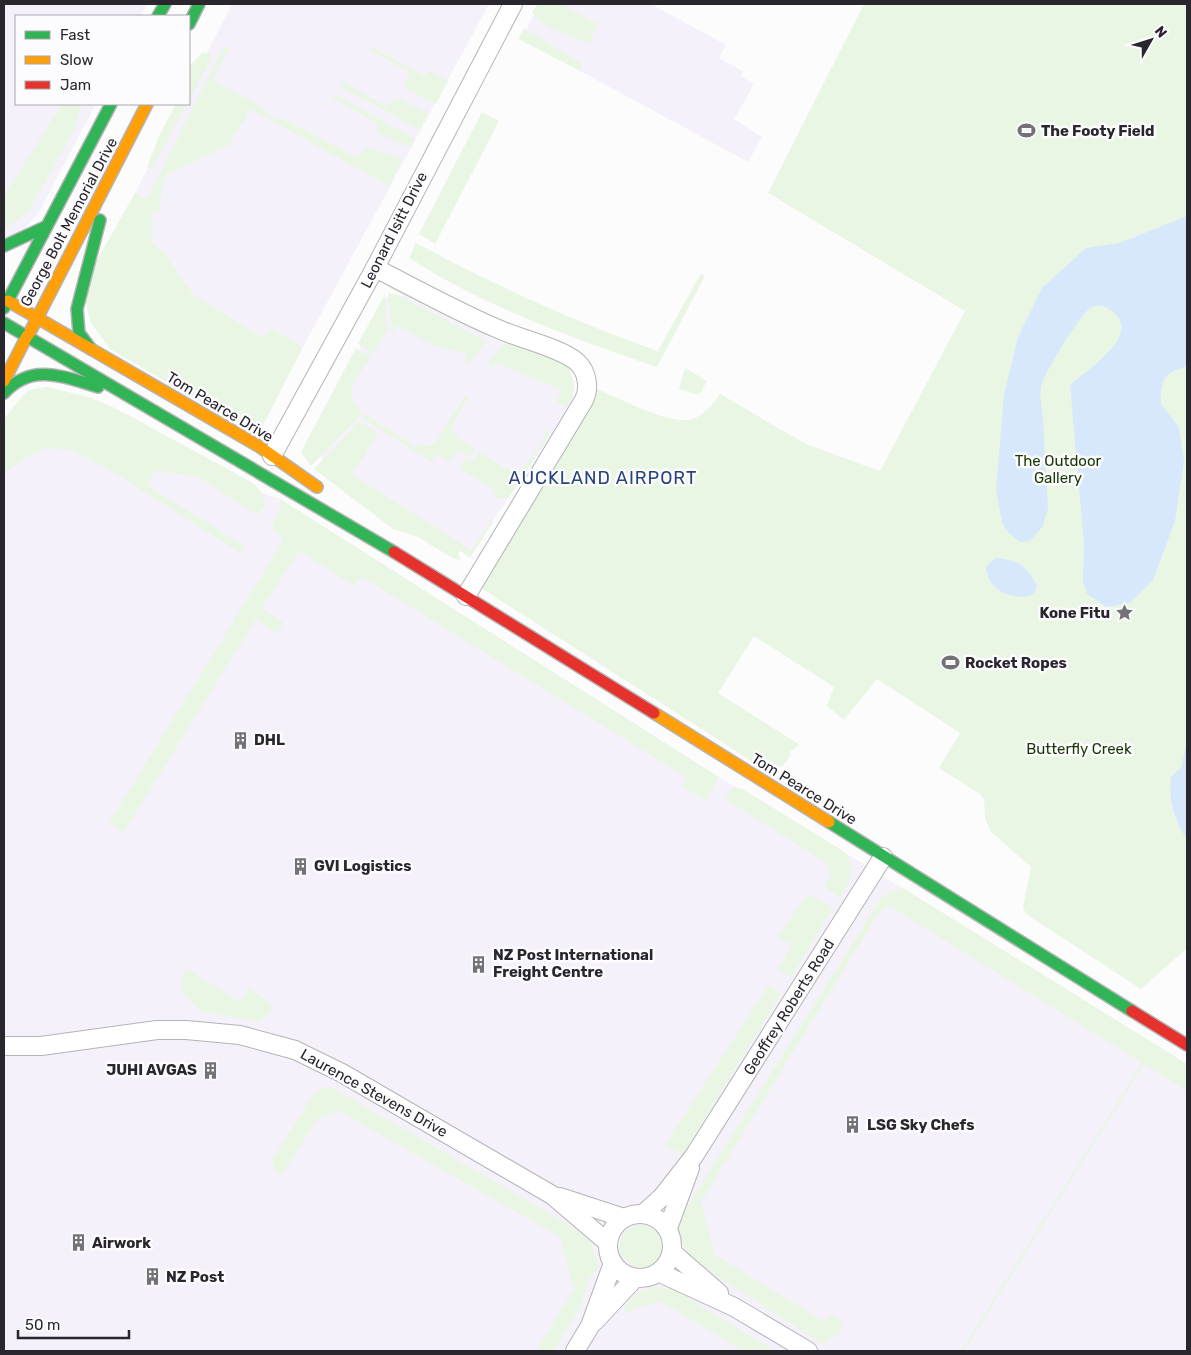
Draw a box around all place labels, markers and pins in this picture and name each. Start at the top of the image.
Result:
sports icon: The Footy Field [1017,121,1037,141]
place label: The Footy Field [1041,122,1155,140]
place icon: Kone Fitu [1114,603,1134,623]
place label: Kone Fitu [1039,604,1110,622]
sports icon: Rocket Ropes [941,653,961,673]
place label: Rocket Ropes [965,654,1067,672]
building icon: DHL [230,730,250,750]
place label: DHL [254,731,285,749]
building icon: GVI Logistics [290,856,310,876]
place label: GVI Logistics [314,857,411,875]
place label: NZ Post International Freight Centre [493,946,653,981]
building icon: NZ Post International Freight Centre [469,954,489,974]
building icon: JUHI AVGAS [201,1060,221,1080]
place label: JUHI AVGAS [106,1061,197,1079]
building icon: LSG Sky Chefs [843,1115,863,1135]
place label: LSG Sky Chefs [867,1116,974,1134]
building icon: Airwork [68,1233,88,1253]
place label: Airwork [92,1234,151,1252]
building icon: NZ Post [142,1267,162,1287]
place label: NZ Post [166,1268,224,1286]

